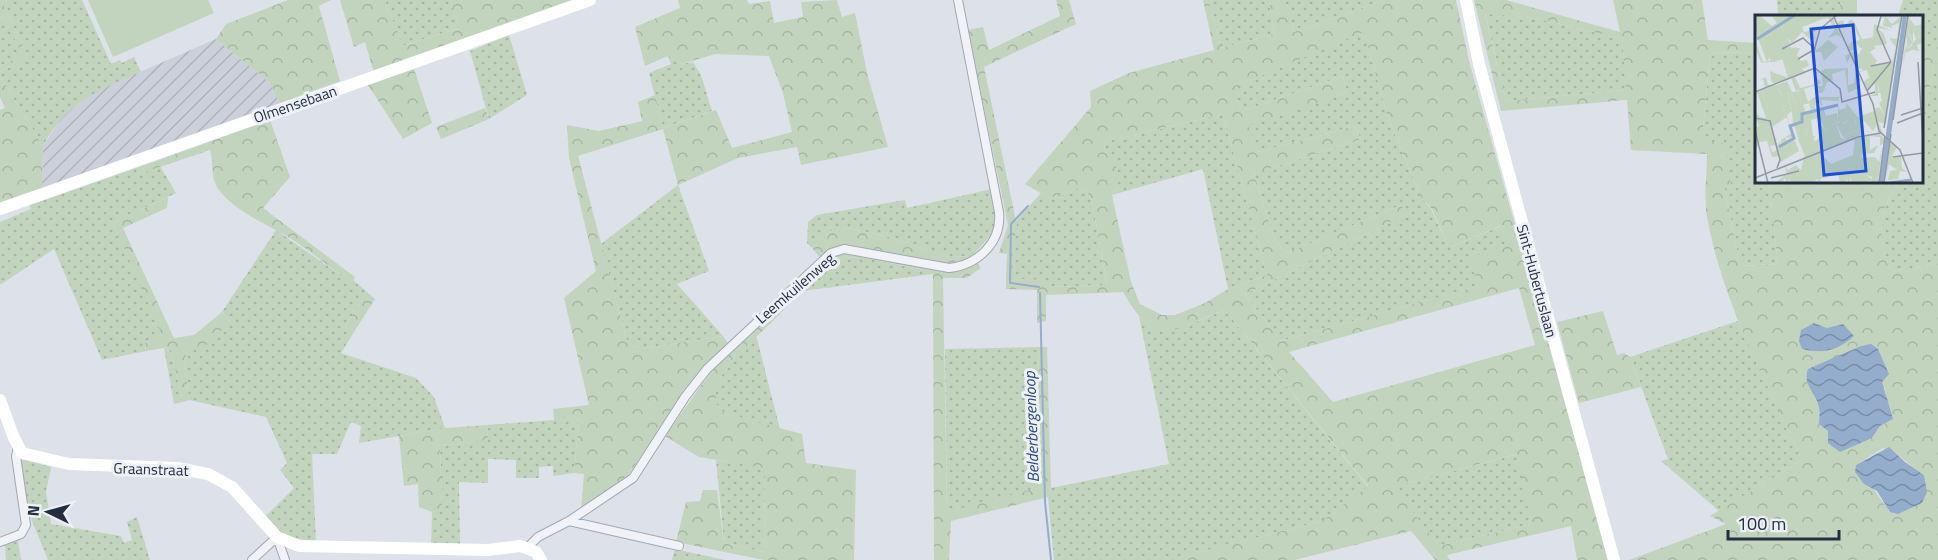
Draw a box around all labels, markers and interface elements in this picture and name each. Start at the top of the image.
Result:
inset map [1755,15,1923,183]
street label: Olmensebaan [250,79,340,129]
street label: Sint-Hubertuslaan [1511,222,1563,340]
street label: Leemkuilenweg [750,247,840,329]
water label: Belderbergenloop [1017,370,1045,483]
street label: Graanstraat [113,456,190,482]
north arrow [18,482,78,542]
scale bar [1728,503,1839,541]
text: N [21,504,45,517]
text: 100 m [1737,510,1786,537]

